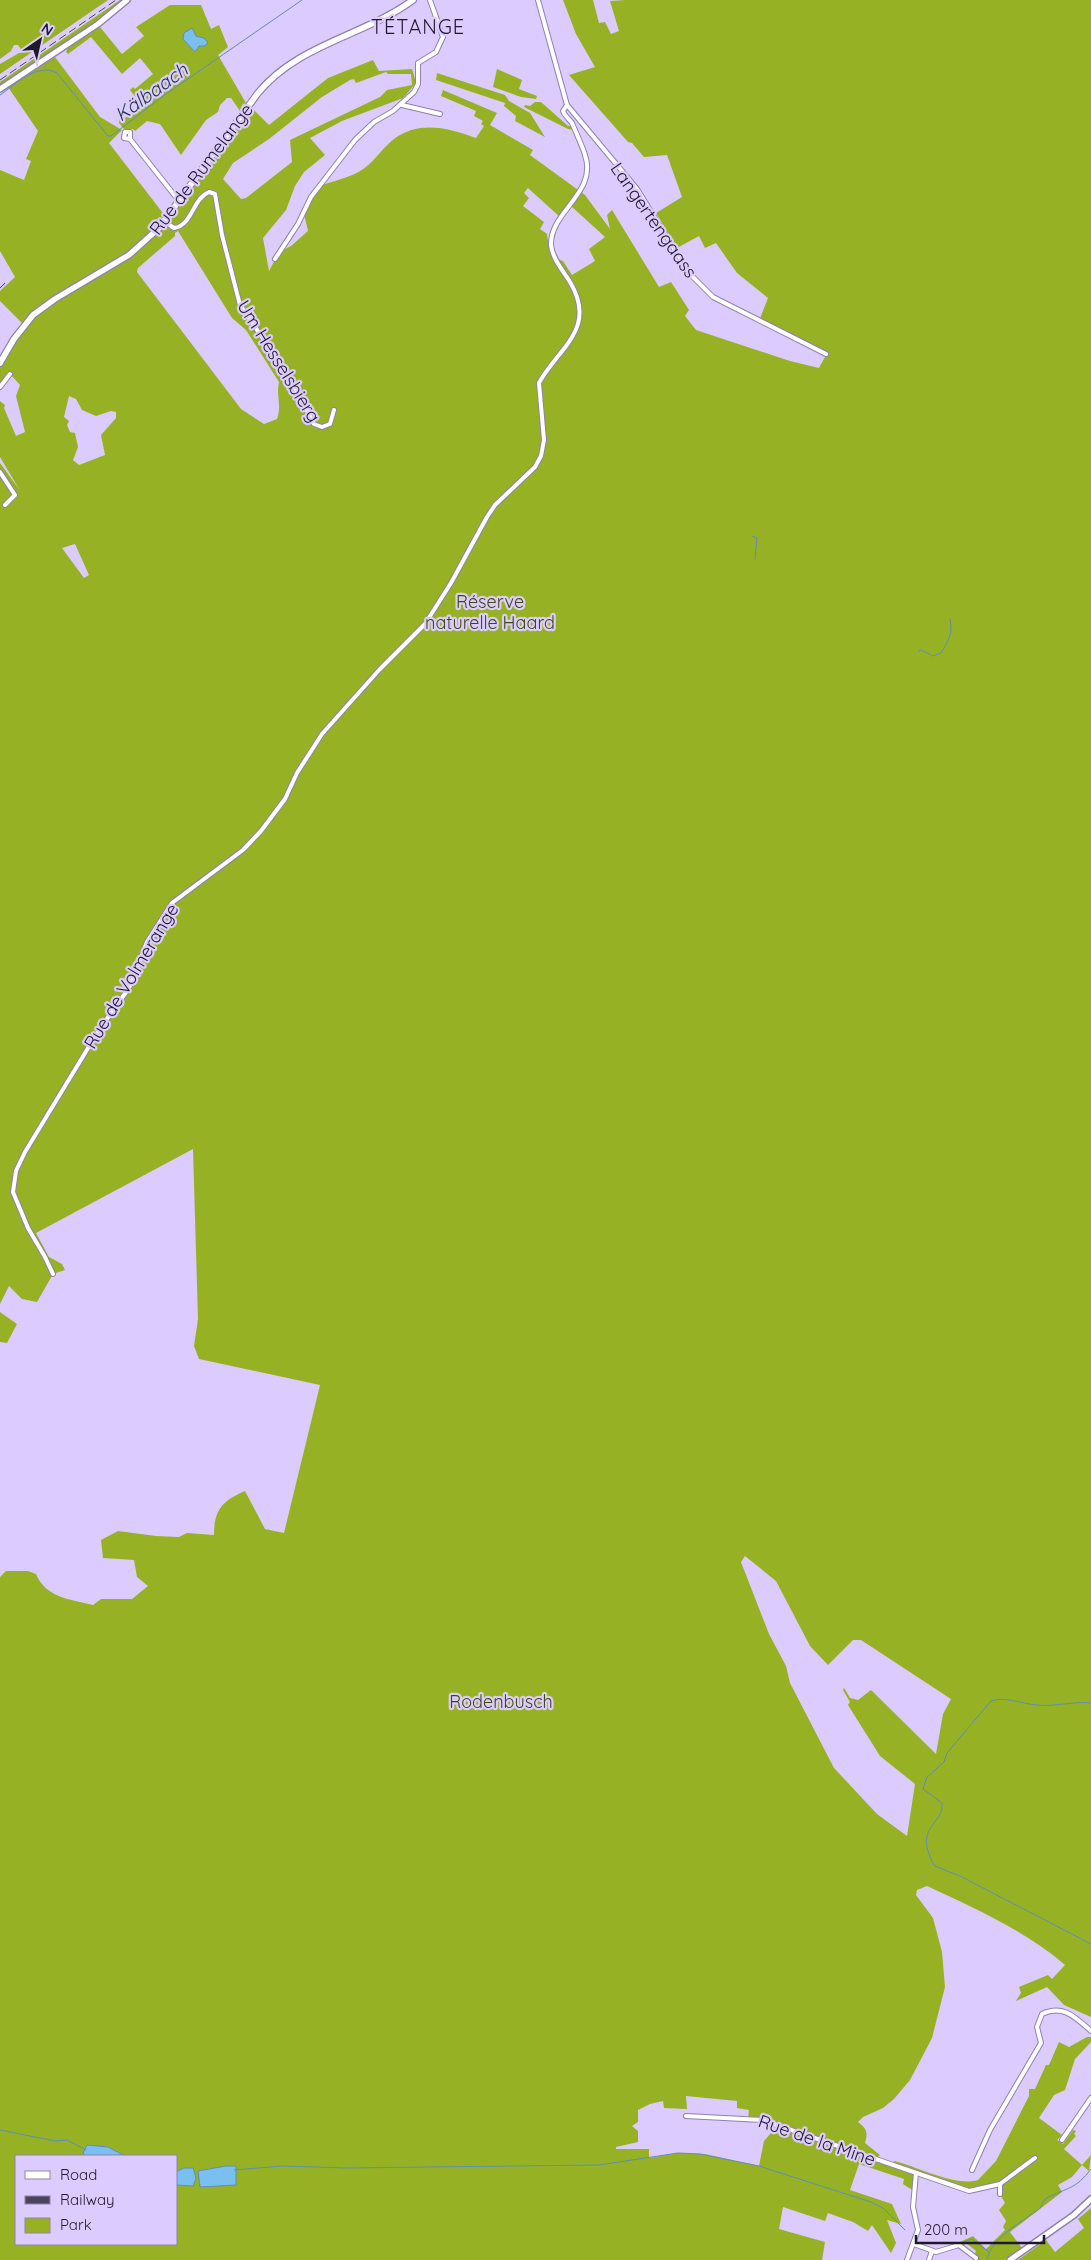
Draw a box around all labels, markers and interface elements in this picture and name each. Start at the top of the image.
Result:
district label: TÉTANGE [371,14,465,39]
north arrow [15,15,65,65]
text: N [38,19,57,40]
water label: Kälbaach [110,57,193,126]
street label: Rue de Rumelange [144,99,258,239]
street label: Langertengaass [606,158,702,282]
street label: Um Hesselsbierg [232,296,326,426]
park label: Réserve naturelle Haard [425,590,555,634]
street label: Rue de Volmerange [79,899,183,1053]
park label: Rodenbusch [449,1690,553,1713]
street label: Rue de la Mine [755,2109,879,2171]
legend [15,2155,178,2245]
text: Road [60,2165,97,2184]
text: Railway [60,2190,115,2209]
scale bar [916,2212,1044,2244]
text: Park [60,2215,92,2234]
text: 200 m [924,2220,968,2239]

